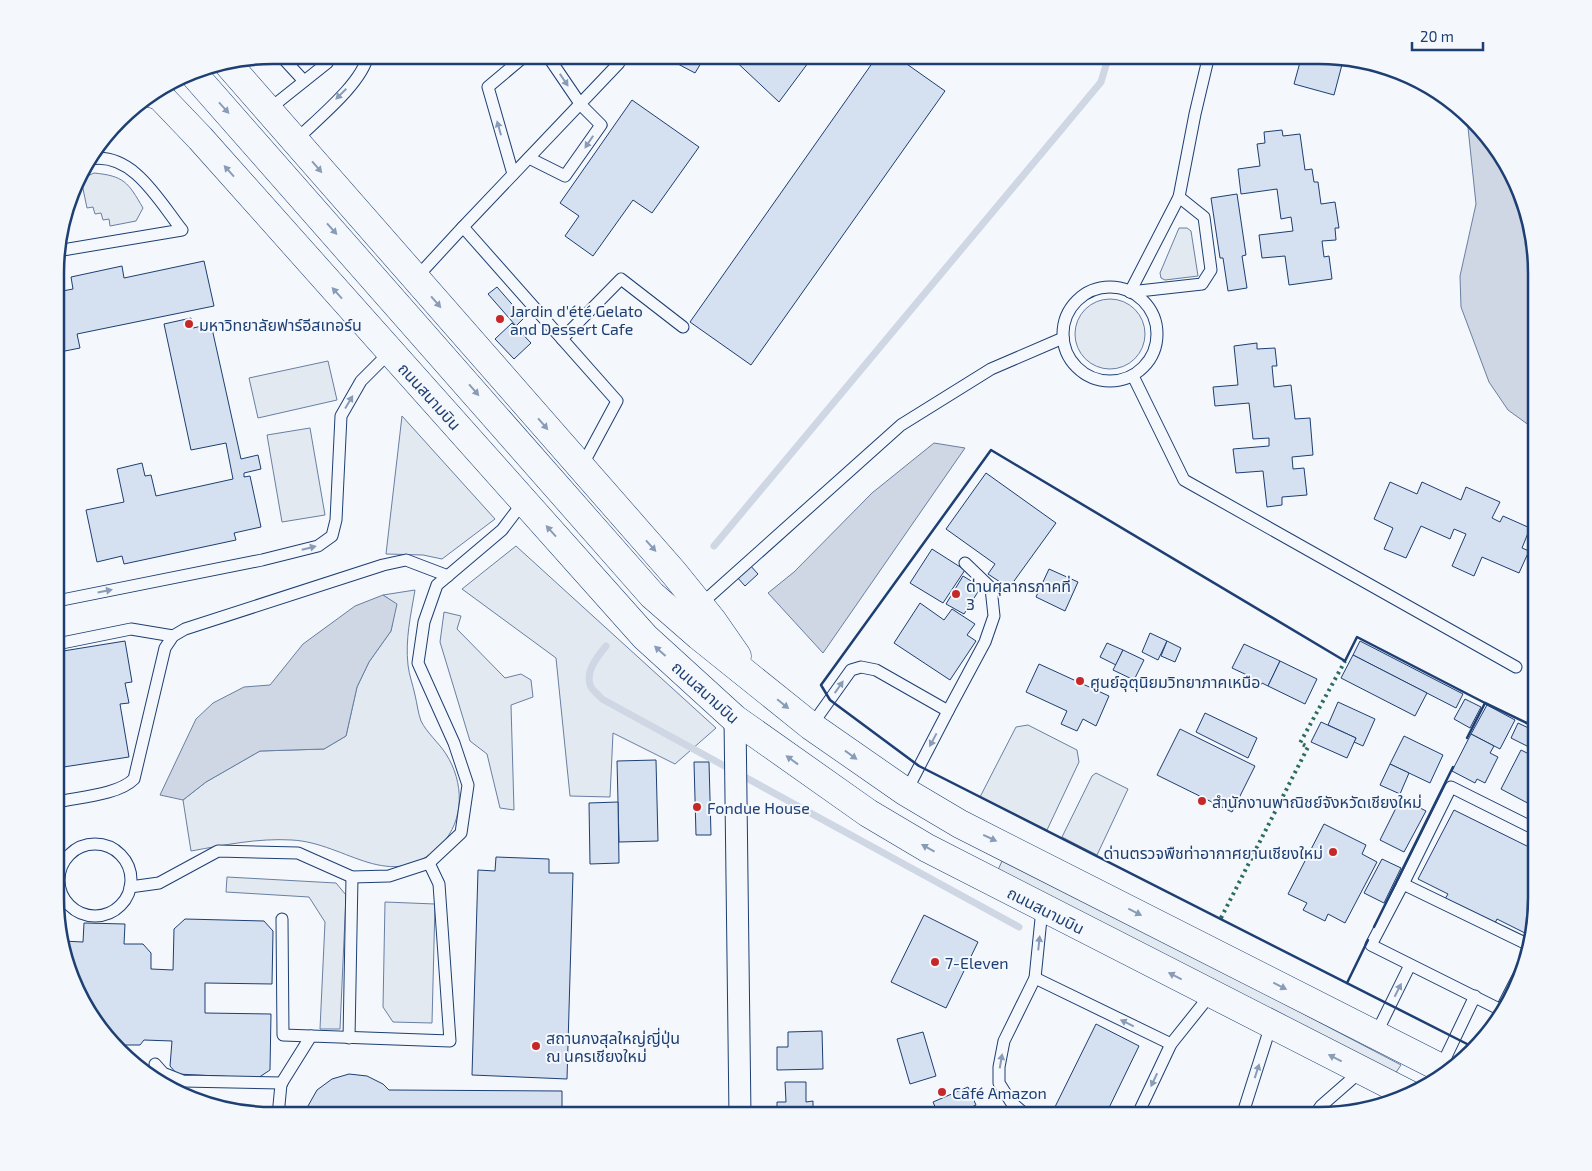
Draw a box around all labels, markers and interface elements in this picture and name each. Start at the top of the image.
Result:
scale bar [1412,20,1483,52]
text: 20 m [1420,27,1454,45]
one-way arrow [559,73,569,87]
one-way arrow [336,88,348,100]
one-way arrow [218,101,230,113]
one-way arrow [495,120,503,135]
one-way arrow [584,135,594,148]
one-way arrow [312,160,323,173]
one-way arrow [224,165,235,178]
one-way arrow [326,223,337,235]
one-way arrow [332,286,343,299]
one-way arrow [431,295,442,308]
place label: Jardin d'été Gelato and Dessert Cafe [510,301,643,338]
marker: Jardin d'été Gelato and Dessert Cafe [494,313,506,325]
place label: มหาวิทยาลัยฟาร์อีสเทอร์น [199,315,362,334]
marker: มหาวิทยาลัยฟาร์อีสเทอร์น [183,318,195,330]
street label: ถนนสนามบิน [395,358,465,434]
one-way arrow [468,383,479,396]
one-way arrow [345,396,354,409]
one-way arrow [537,418,549,430]
one-way arrow [545,525,556,538]
one-way arrow [645,540,656,553]
one-way arrow [302,544,317,552]
place label: ด่านศุลากรภาคที่ 3 [966,575,1071,613]
one-way arrow [97,587,113,595]
marker: ด่านศุลากรภาคที่ 3 [950,588,962,600]
one-way arrow [655,645,667,657]
street label: ถนนสนามบิน [668,657,744,727]
place label: ศูนย์อุตุนิยมวิทยาภาคเหนือ [1090,672,1261,692]
marker: ศูนย์อุตุนิยมวิทยาภาคเหนือ [1074,675,1086,687]
one-way arrow [834,681,845,694]
one-way arrow [776,698,789,709]
one-way arrow [929,733,937,747]
one-way arrow [844,750,858,760]
one-way arrow [785,755,799,765]
place label: สำนักงานพาณิชย์จังหวัดเชียงใหม่ [1212,792,1422,811]
marker: สำนักงานพาณิชย์จังหวัดเชียงใหม่ [1196,795,1208,807]
place label: Fondue House [707,798,810,817]
marker: Fondue House [691,801,703,813]
one-way arrow [983,834,997,842]
place label: ด่านตรวจพืชท่าอากาศยานเชียงใหม่ [1103,843,1323,862]
one-way arrow [922,844,935,853]
marker: ด่านตรวจพืชท่าอากาศยานเชียงใหม่ [1327,846,1339,858]
street label: ถนนสนามบิน [1004,882,1088,938]
one-way arrow [1128,908,1142,916]
one-way arrow [1035,935,1043,951]
place label: 7-Eleven [945,953,1009,972]
marker: 7-Eleven [929,956,941,968]
one-way arrow [1167,972,1182,980]
one-way arrow [1272,982,1287,990]
one-way arrow [1394,983,1402,997]
one-way arrow [1120,1018,1134,1026]
place label: สถานกงสุลใหญ่ญี่ปุ่น ณ นครเชียงใหม่ [546,1027,680,1065]
marker: สถานกงสุลใหญ่ญี่ปุ่น ณ นครเชียงใหม่ [530,1040,542,1052]
one-way arrow [997,1052,1005,1068]
one-way arrow [1328,1053,1342,1061]
one-way arrow [1253,1063,1261,1078]
one-way arrow [1150,1073,1158,1087]
place label: Café Amazon [952,1083,1047,1102]
marker: Café Amazon [936,1086,948,1098]

